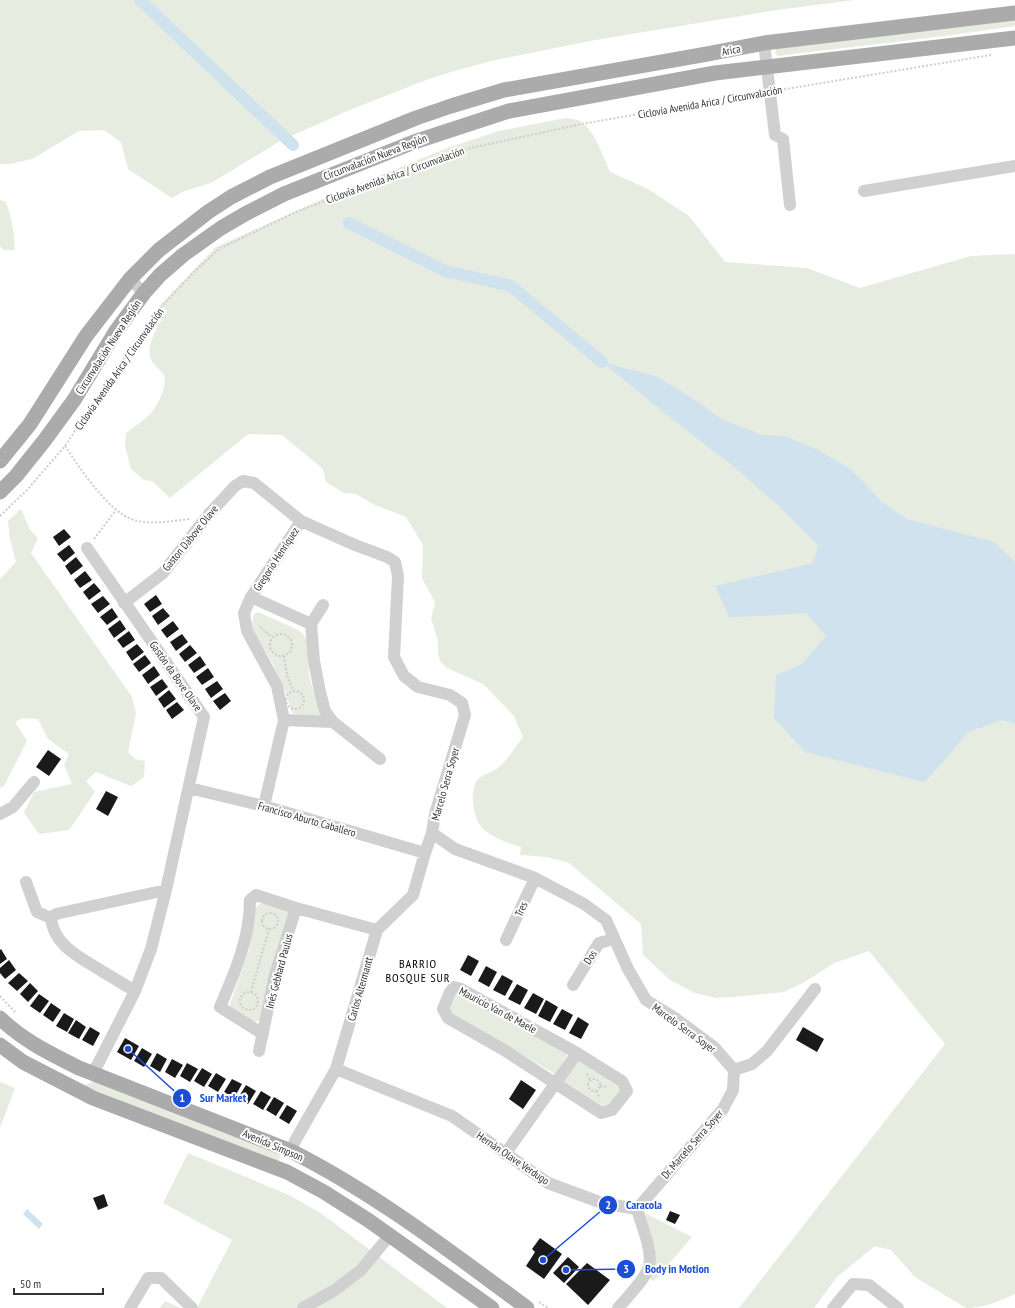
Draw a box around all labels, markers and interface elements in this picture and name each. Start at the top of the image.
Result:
street label: Arica [720,41,742,59]
street label: Ciclovía Avenida Arica / Circunvalación [637,82,783,122]
street label: Circunvalación Nueva Región [321,131,429,183]
street label: Ciclovía Avenida Arica / Circunvalación [324,143,466,207]
street label: Circunvalación Nueva Región [72,297,144,397]
street label: Ciclovía Avenida Arica / Circunvalación [71,305,167,433]
street label: Gaston Dabove Olave [159,502,221,574]
street label: Gregorio Henríquez [250,524,302,594]
street label: Gastón da Bove Olave [147,638,206,714]
street label: Marcelo Serra Soyer [428,746,462,822]
street label: Francisco Aburto Caballero [256,798,358,840]
street label: Tres [511,899,531,919]
street label: Inés Gebhard Paulus [262,932,296,1010]
street label: Dos [580,947,600,967]
street label: Carlos Altermantt [344,955,376,1023]
district label: BARRIO BOSQUE SUR [385,956,451,985]
street label: Mauricio Van de Maele [457,984,539,1036]
street label: Marcelo Serra Soyer [649,1000,719,1056]
callout: Sur Market [172,1086,255,1110]
text: 1 [179,1090,185,1105]
text: Sur Market [200,1090,247,1105]
street label: Dr. Marcelo Serra Soyer [658,1107,726,1181]
street label: Avenida Simpson [240,1126,306,1164]
street label: Hernán Olave Verdugo [474,1128,552,1188]
callout: Caracola [598,1193,670,1217]
text: 2 [605,1197,611,1212]
text: Caracola [626,1197,662,1212]
callout: Body in Motion [616,1257,717,1281]
text: 3 [623,1261,629,1276]
text: Body in Motion [645,1261,709,1276]
scale bar [14,1270,103,1296]
text: 50 m [20,1276,41,1291]

